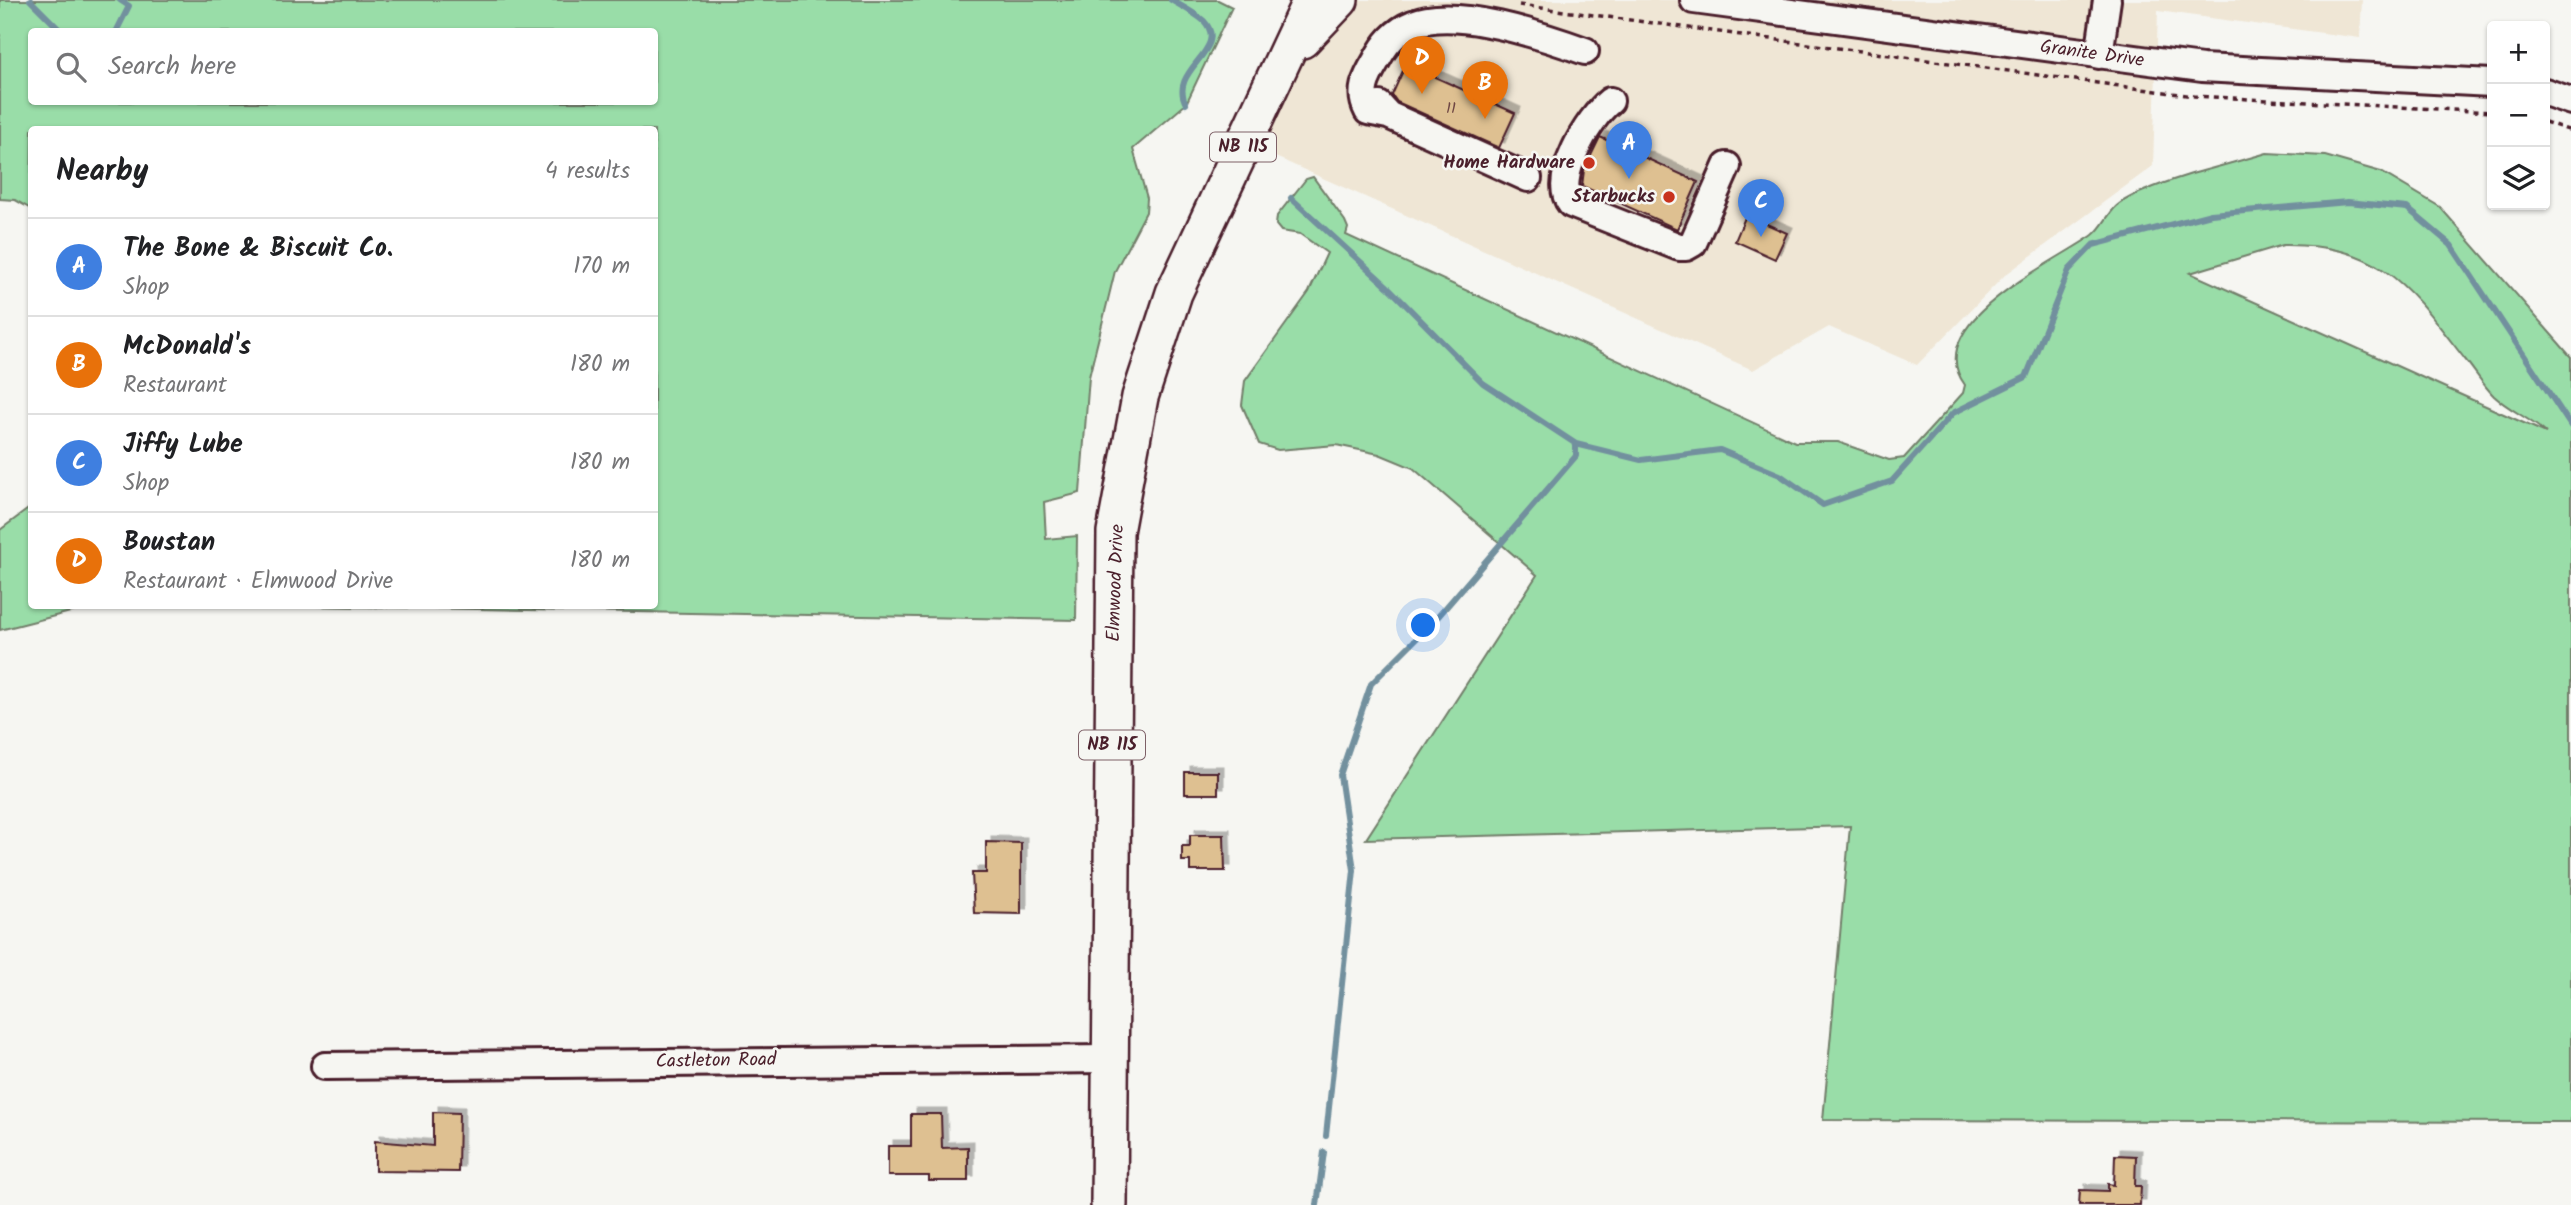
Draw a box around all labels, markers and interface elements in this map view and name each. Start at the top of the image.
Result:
map controls [2487,21,2550,210]
button: + [2487,21,2550,84]
search box [28,28,658,105]
street label: Granite Drive [2038,32,2146,76]
pin: D [1399,36,1445,94]
text: Search here [108,46,236,88]
icon: search [52,48,90,86]
pin: B [1462,61,1508,119]
button: − [2487,84,2550,147]
house number: 11 [1446,96,1456,121]
pin: A [1606,121,1652,179]
road number: NB 115 [1210,132,1276,162]
button: layers [2487,147,2550,210]
text: Nearby [56,148,148,196]
place label: Home Hardware [1443,148,1575,178]
text: 4 results [545,154,630,190]
marker: Home Hardware [1581,155,1597,171]
pin: C [1738,179,1784,237]
place label: Starbucks [1572,182,1655,212]
marker: Starbucks [1661,189,1677,205]
text: The Bone & Biscuit Co. [123,228,393,270]
text: A [72,249,86,285]
text: 170 m [573,249,630,285]
text: Shop [123,270,169,306]
text: McDonald's [123,326,251,368]
text: B [72,347,86,383]
text: 180 m [570,347,630,383]
text: Restaurant [123,368,227,404]
text: Jiffy Lube [123,424,243,466]
text: C [72,445,86,481]
text: 180 m [570,445,630,481]
text: Shop [123,466,169,502]
text: Boustan [123,522,215,564]
street label: Elmwood Drive [1099,523,1133,642]
text: D [71,543,87,579]
text: 180 m [570,543,630,579]
text: Restaurant · Elmwood Drive [123,564,393,600]
your location [1406,608,1440,642]
road number: NB 115 [1079,730,1145,760]
street label: Castleton Road [655,1045,777,1077]

